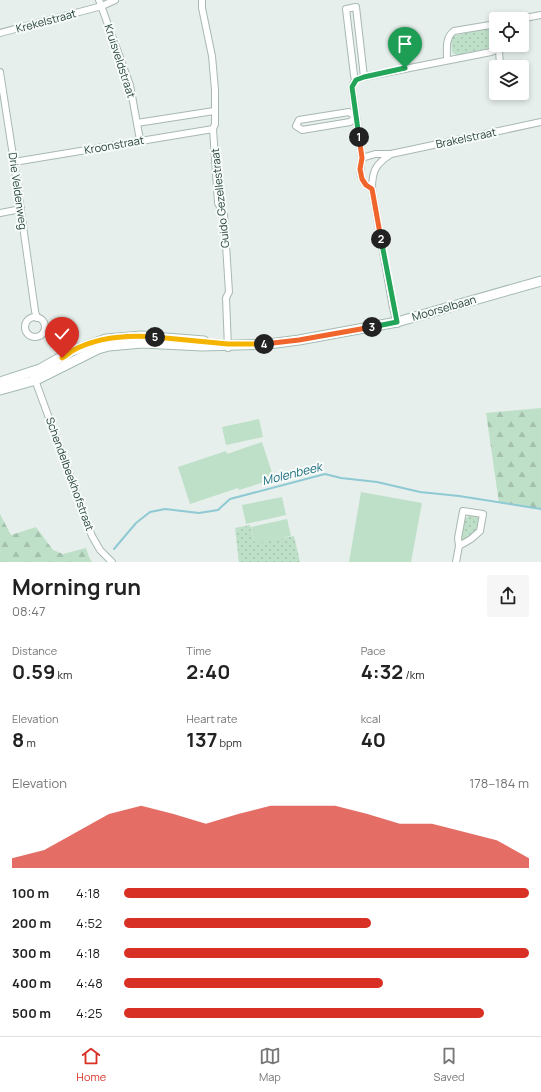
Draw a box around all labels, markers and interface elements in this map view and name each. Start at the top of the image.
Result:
street label: Krekelstraat [14,5,78,36]
map controls [489,12,529,100]
button: locate [489,12,529,52]
street label: Kruisveldstraat [102,22,139,100]
pin [388,27,422,68]
icon: arrive [394,33,416,55]
button: layers [489,60,529,100]
street label: Brakelstraat [434,124,498,151]
pin: 1 [349,127,369,147]
text: 1 [357,129,361,144]
street label: Kroonstraat [83,132,145,157]
street label: Guido Gezellestraat [207,147,232,249]
street label: Drie Veldenweg [6,151,31,231]
pin: 2 [371,229,391,249]
text: 2 [378,231,384,246]
street label: Moorselbaan [410,291,478,324]
pin [45,317,79,358]
pin: 3 [362,317,382,337]
text: 3 [369,319,375,334]
icon: check [51,323,73,345]
pin: 5 [145,327,165,347]
text: 5 [152,329,158,344]
pin: 4 [254,334,274,354]
text: 4 [261,336,267,351]
street label: Schendelbeekhofstraat [43,415,98,533]
water label: Molenbeek [260,457,326,489]
text: Morning run [12,572,141,602]
button: share [487,575,529,617]
text: 08:47 [12,602,46,620]
text: Distance [12,643,57,658]
text: Time [186,643,211,658]
text: Pace [361,643,386,658]
text: 0.59 [12,658,55,685]
text: 2:40 [186,658,230,685]
text: 4:32 [361,658,403,685]
text: km [55,667,72,682]
text: /km [403,667,424,682]
text: Elevation [12,711,58,726]
text: Heart rate [186,711,237,726]
text: kcal [361,711,381,726]
text: 8 [12,726,24,753]
text: 137 [186,726,217,753]
text: 40 [361,726,386,753]
text: m [24,735,36,750]
text: bpm [217,735,242,750]
text: Elevation [12,774,67,792]
text: 178–184 m [469,774,529,792]
text: 100 m [12,884,49,902]
text: 4:18 [76,884,100,902]
text: 200 m [12,914,51,932]
text: 4:52 [76,914,102,932]
text: 300 m [12,944,51,962]
text: 4:18 [76,944,100,962]
text: 400 m [12,974,51,992]
text: 4:48 [76,974,103,992]
text: 500 m [12,1004,51,1022]
text: 4:25 [76,1004,102,1022]
tab: Home [76,1045,106,1084]
tab: Map [259,1045,281,1084]
tab: Saved [434,1045,465,1084]

